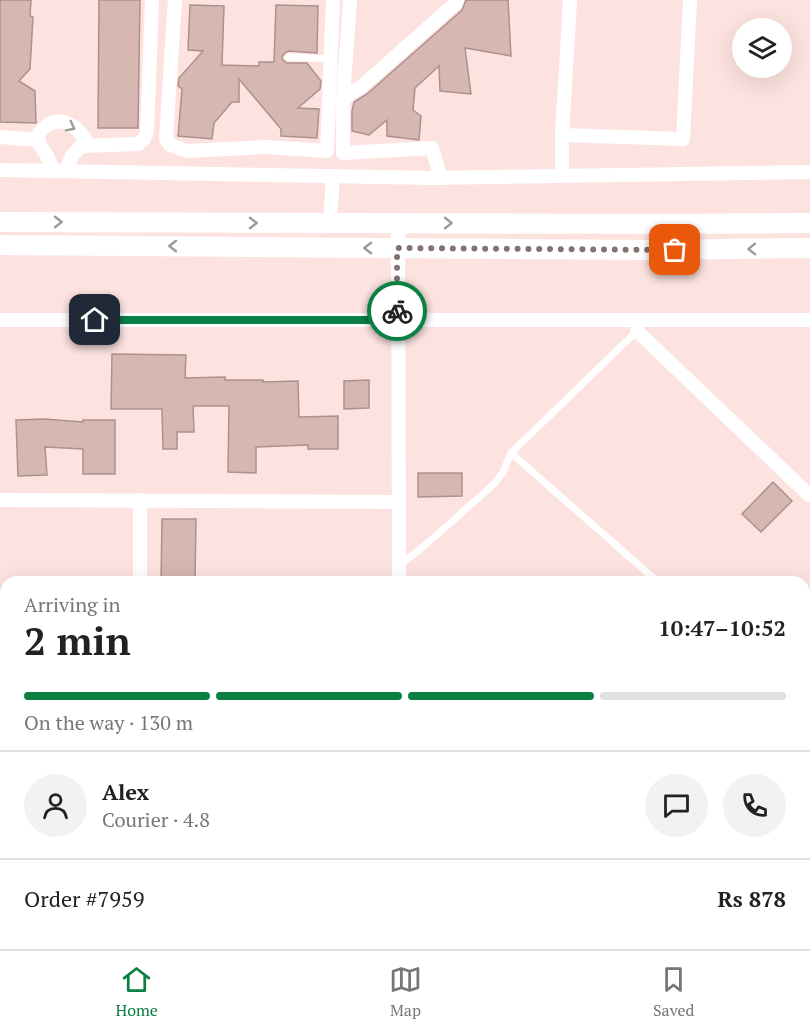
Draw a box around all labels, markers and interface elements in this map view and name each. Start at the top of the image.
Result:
map controls [732,18,792,78]
button: layers [732,18,792,78]
one-way arrow [65,119,76,131]
one-way arrow [54,216,63,228]
one-way arrow [249,217,258,229]
one-way arrow [444,217,453,230]
pin [649,224,700,275]
icon: bag [658,233,691,266]
one-way arrow [168,240,177,253]
one-way arrow [363,242,372,254]
one-way arrow [747,243,756,255]
courier [367,281,427,341]
pin [69,294,120,345]
icon: bike [381,295,414,328]
icon: home [78,303,111,336]
text: Arriving in [24,591,120,618]
text: 10:47–10:52 [658,613,786,642]
text: 2 min [24,614,131,666]
text: On the way · 130 m [24,709,193,736]
button: person [24,774,87,837]
button: chat [645,774,708,837]
button: phone [723,774,786,837]
text: Alex [102,777,149,806]
text: Courier · 4.8 [102,806,210,833]
text: Order #7959 [24,884,144,913]
text: Rs 878 [717,884,786,913]
tab: Home [116,963,158,1021]
tab: Map [389,963,422,1021]
tab: Saved [653,963,694,1021]

